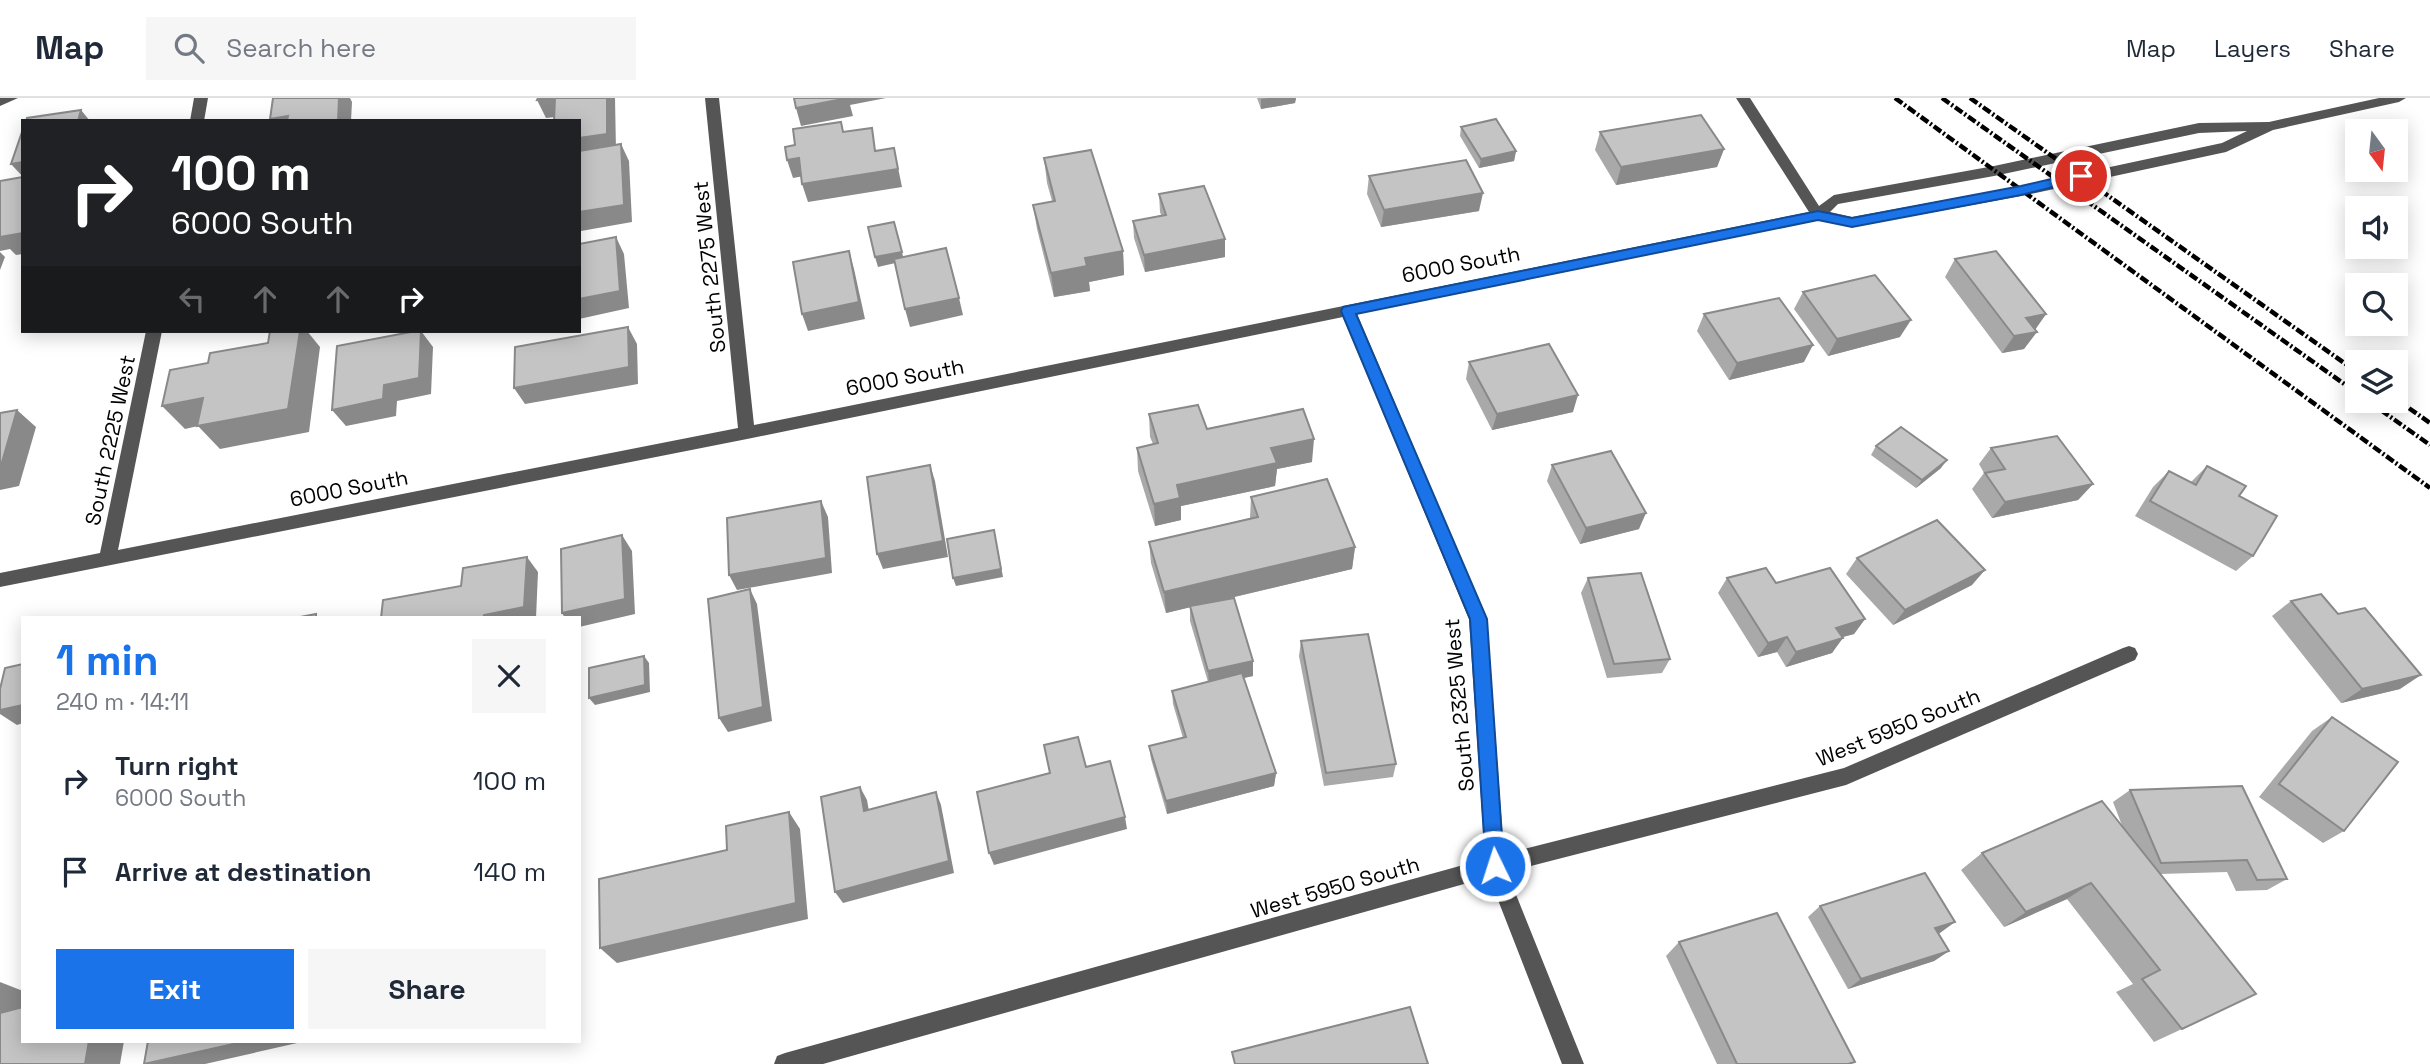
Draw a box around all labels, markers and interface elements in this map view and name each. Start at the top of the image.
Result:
search box [146,17,636,80]
text: Map [35,27,104,69]
icon: search [170,29,208,67]
text: Search here [226,31,376,65]
text: Map [2126,33,2176,64]
text: Layers [2214,33,2291,64]
text: Share [2329,33,2395,64]
north arrow [2345,119,2408,182]
map controls [2345,119,2408,413]
text: 100 m [171,142,311,204]
pin [2051,146,2111,206]
icon: right [56,147,147,238]
icon: arrive [2062,157,2100,195]
street label: South 2275 West [687,180,731,354]
button: sound [2345,196,2408,259]
text: 6000 South [171,203,354,243]
street label: 6000 South [1400,239,1522,289]
button: search [2345,273,2408,336]
icon: left [173,280,211,318]
icon: ahead [246,280,284,318]
icon: ahead [319,280,357,318]
icon: right [392,280,430,318]
button: layers [2345,350,2408,413]
street label: South 2225 West [79,352,141,528]
street label: 6000 South [844,352,966,402]
street label: 6000 South [288,463,410,513]
street label: South 2325 West [1438,617,1480,793]
text: 1 min [56,634,159,687]
button: close [472,639,546,713]
street label: West 5950 South [1812,682,1984,772]
text: 240 m · 14:11 [56,687,189,717]
text: Turn right [115,749,239,783]
icon: right [56,762,94,800]
text: 100 m [473,764,546,798]
text: 6000 South [115,783,246,813]
position arrow [1458,829,1532,903]
street label: West 5950 South [1247,850,1423,924]
icon: arrive [56,853,94,891]
text: Arrive at destination [115,855,372,889]
text: 140 m [473,855,546,889]
button: Exit [56,949,294,1029]
button: Share [308,949,546,1029]

